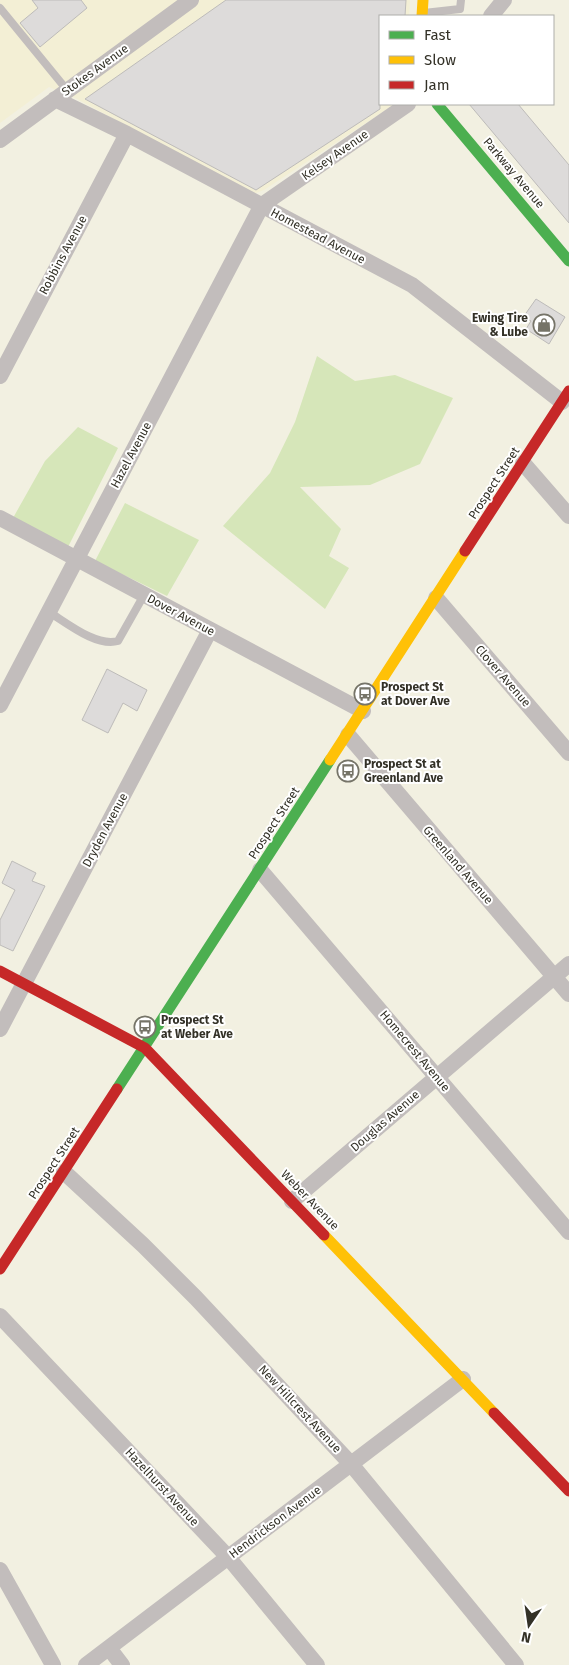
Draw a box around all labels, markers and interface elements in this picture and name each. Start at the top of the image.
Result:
legend [379,15,554,105]
text: Fast [424,26,451,44]
street label: Stokes Avenue [59,41,131,99]
text: Slow [424,51,456,69]
text: Jam [424,76,450,94]
street label: Kelsey Avenue [299,127,371,183]
street label: Parkway Avenue [481,135,547,211]
street label: Homestead Avenue [268,205,368,267]
street label: Robbins Avenue [36,213,90,297]
place label: Ewing Tire & Lube [472,311,528,339]
shop icon: Ewing Tire & Lube [532,313,556,337]
street label: Hazel Avenue [108,420,154,490]
street label: Prospect Street [466,444,523,522]
street label: Dover Avenue [145,591,217,639]
street label: Clover Avenue [472,642,534,710]
place label: Prospect St at Dover Ave [381,680,450,708]
bus stop icon: Prospect St at Dover Ave [353,682,377,706]
place label: Prospect St at Greenland Ave [364,757,444,785]
bus stop icon: Prospect St at Greenland Ave [336,759,360,783]
street label: Prospect Street [246,784,303,862]
street label: Dryden Avenue [80,791,130,869]
street label: Greenland Avenue [420,823,496,907]
street label: Homecrest Avenue [377,1008,453,1094]
place label: Prospect St at Weber Ave [161,1013,233,1041]
bus stop icon: Prospect St at Weber Ave [133,1015,157,1039]
street label: Douglas Avenue [348,1087,422,1155]
street label: Prospect Street [26,1124,83,1202]
street label: Weber Avenue [278,1167,342,1233]
street label: New Hillcrest Avenue [256,1362,344,1456]
street label: Hazelhurst Avenue [122,1445,202,1529]
street label: Hendrickson Avenue [226,1483,324,1561]
north arrow [504,1600,554,1650]
text: N [520,1628,533,1647]

